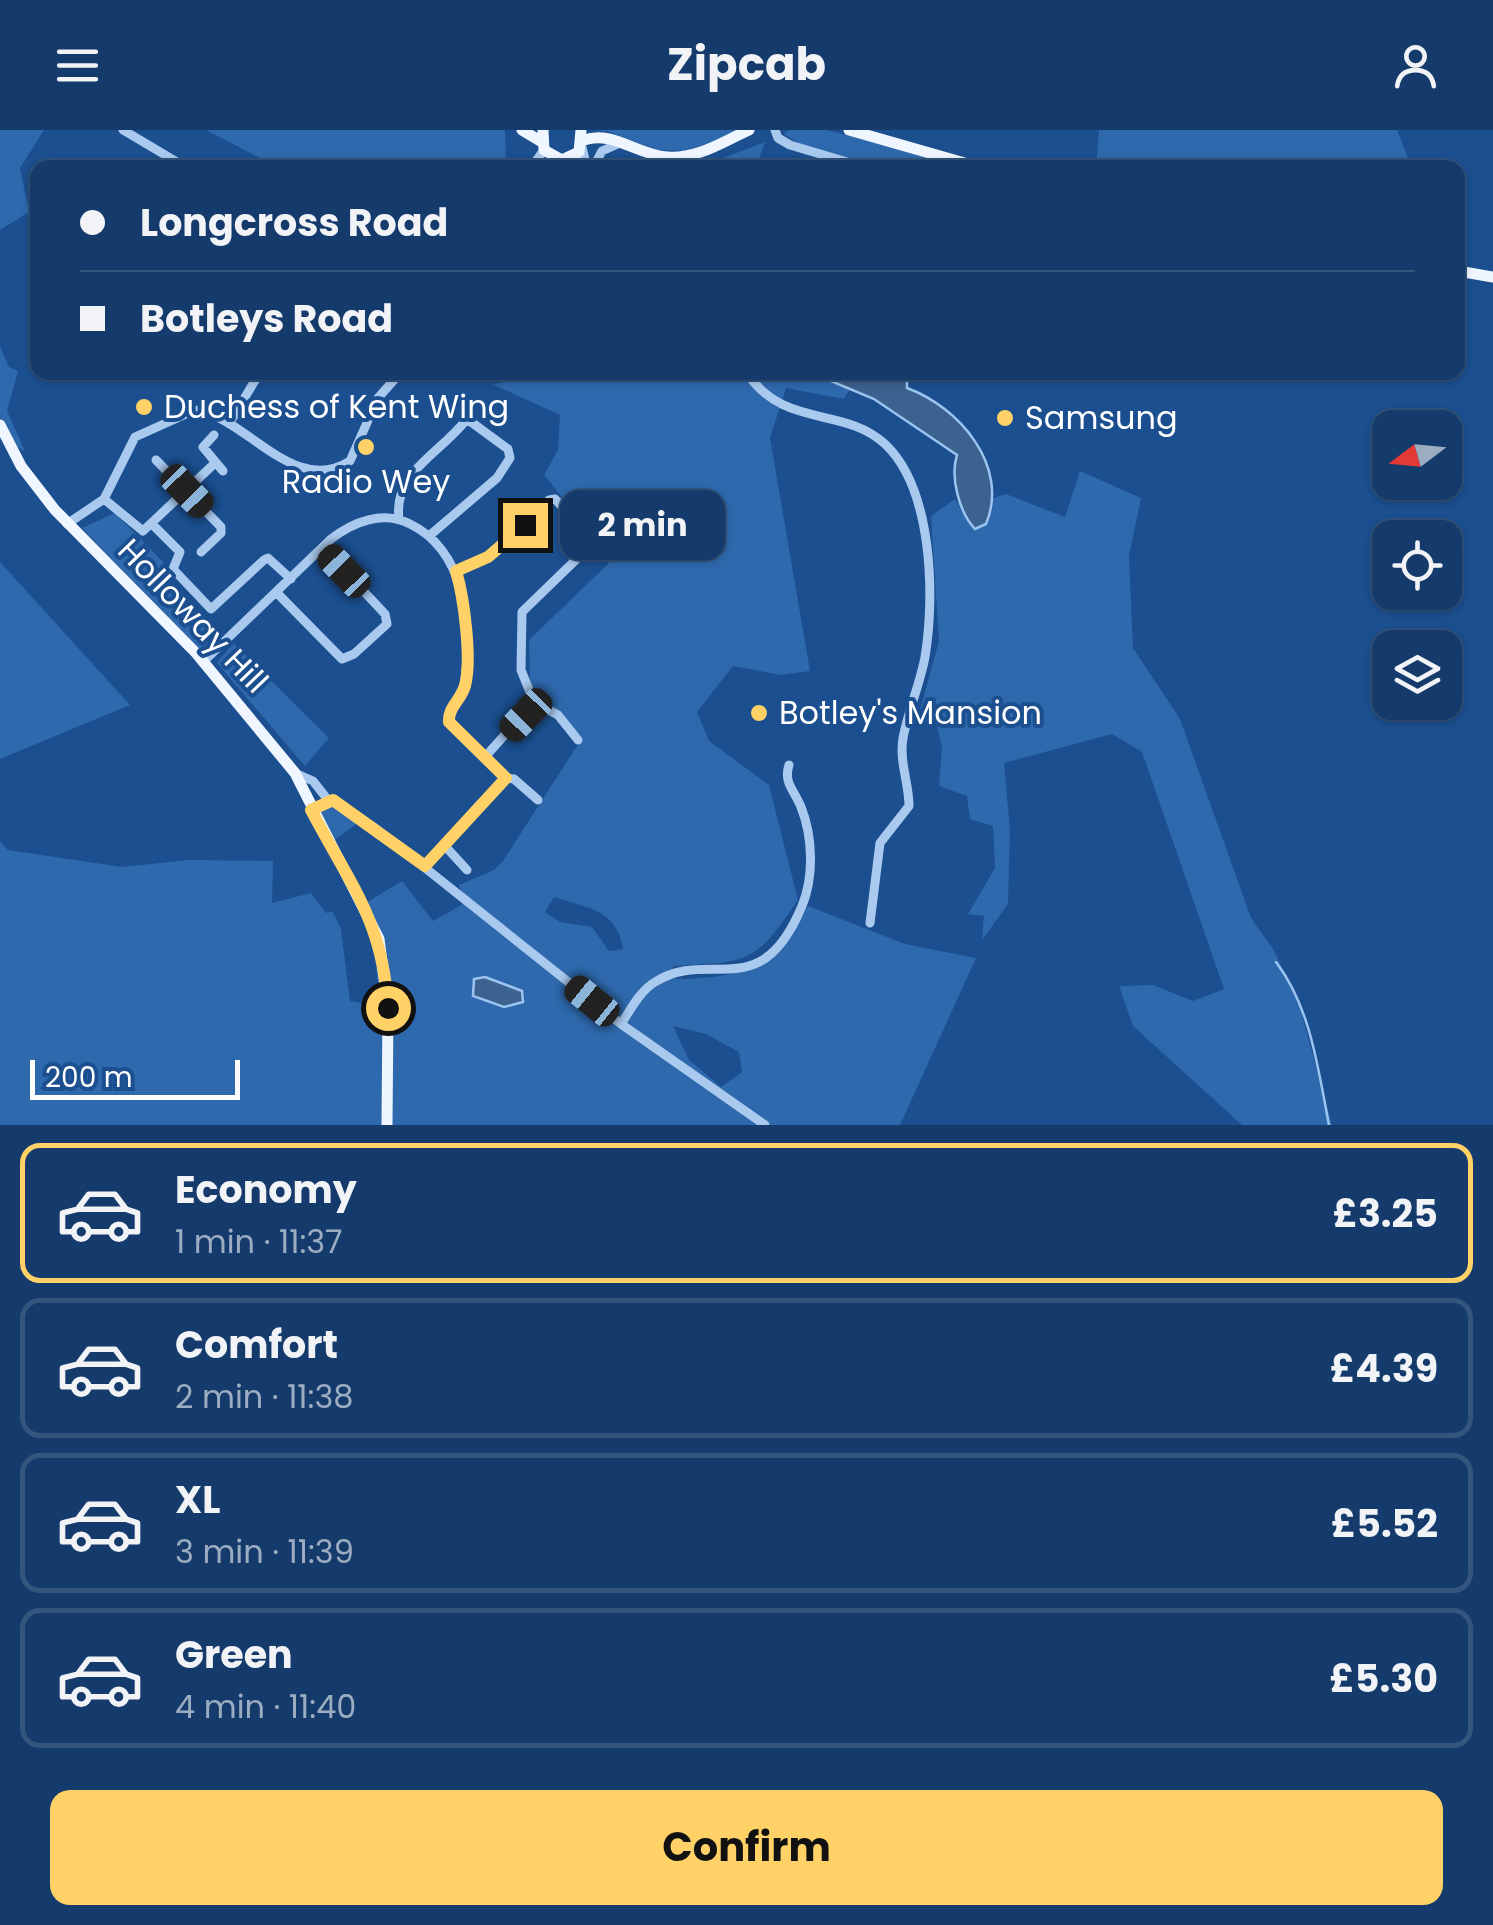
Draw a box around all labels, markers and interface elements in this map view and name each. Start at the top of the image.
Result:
text: Zipcab [667,33,826,96]
icon: menu [50,38,105,93]
icon: person [1388,38,1443,93]
text: Longcross Road [140,196,448,249]
text: Botleys Road [140,292,393,345]
place label: Duchess of Kent Wing [164,384,509,429]
place label: Samsung [1025,395,1178,440]
marker: Duchess of Kent Wing [133,396,155,418]
marker: Samsung [994,407,1016,429]
north arrow [1372,410,1462,500]
map controls [1372,410,1462,720]
marker: Radio Wey [355,436,377,458]
car [155,459,219,523]
place label: Radio Wey [282,459,450,504]
callout: 2 min [560,490,725,560]
text: 2 min [598,502,687,547]
route end [503,503,548,548]
button: locate [1372,520,1462,610]
street label: Holloway Hill [108,528,279,703]
car [312,539,376,603]
button: layers [1372,630,1462,720]
car [494,683,558,747]
place label: Botley's Mansion [779,690,1042,735]
marker: Botley's Mansion [748,702,770,724]
car [559,970,625,1032]
route start [366,986,411,1031]
scale bar [30,1055,240,1100]
text: 200 m [45,1058,133,1097]
text: Economy [175,1163,357,1216]
icon: car [55,1168,145,1258]
text: £3.25 [1333,1187,1438,1240]
text: 1 min · 11:37 [175,1219,343,1264]
text: Comfort [175,1318,338,1371]
icon: car [55,1323,145,1413]
text: £4.39 [1330,1342,1438,1395]
text: 2 min · 11:38 [175,1374,353,1419]
text: XL [175,1473,220,1526]
icon: car [55,1478,145,1568]
text: £5.52 [1331,1497,1438,1550]
text: 3 min · 11:39 [175,1529,354,1574]
text: Green [175,1628,293,1681]
icon: car [55,1633,145,1723]
text: £5.30 [1330,1652,1438,1705]
text: 4 min · 11:40 [175,1684,356,1729]
button: Confirm [50,1790,1443,1905]

